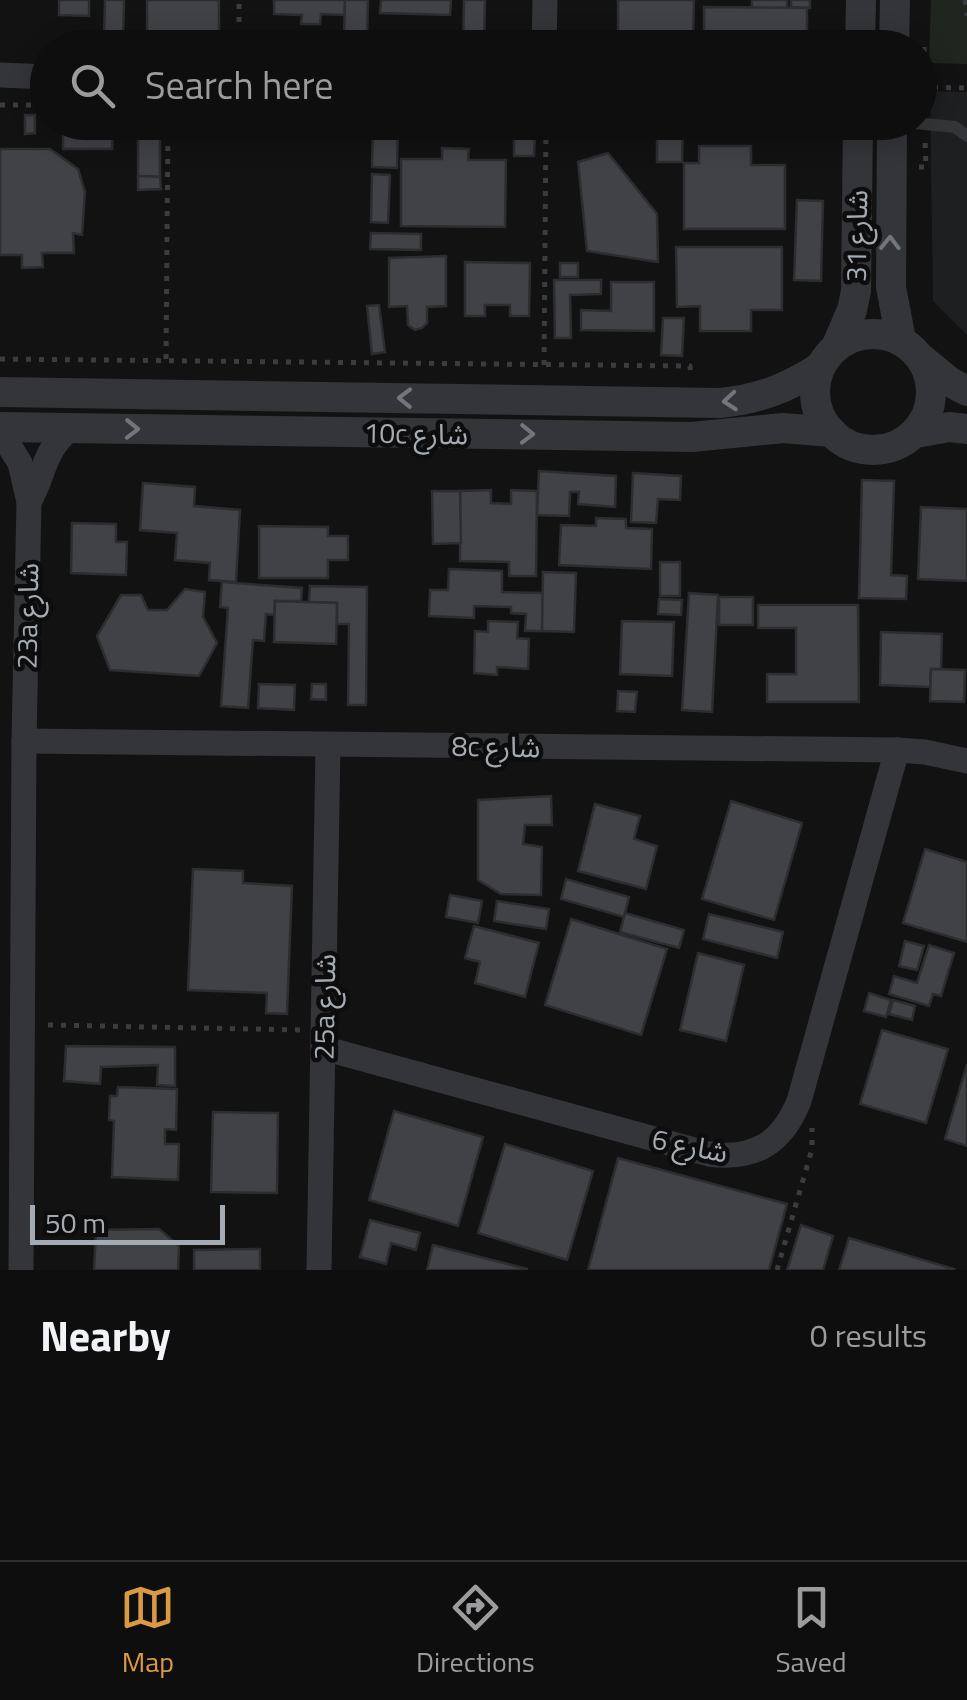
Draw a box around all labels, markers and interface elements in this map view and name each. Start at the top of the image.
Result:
search box [30,30,937,140]
text: Search here [145,56,333,114]
icon: search [65,58,120,113]
street label: شارع 31 [834,190,878,282]
one-way arrow [880,235,901,251]
one-way arrow [396,387,412,409]
one-way arrow [721,390,737,411]
street label: 10c شارع [363,411,469,455]
one-way arrow [125,418,141,439]
one-way arrow [520,424,536,445]
street label: 23a شارع [5,563,49,669]
street label: 8c شارع [451,724,541,768]
street label: 25a شارع [302,954,346,1060]
street label: شارع 6 [648,1117,732,1173]
scale bar [30,1200,225,1244]
text: 50 m [45,1201,106,1244]
text: Nearby [40,1303,171,1367]
text: 0 results [810,1311,927,1359]
tab: Map [120,1580,175,1683]
tab: Directions [416,1580,535,1683]
tab: Saved [775,1580,847,1683]

